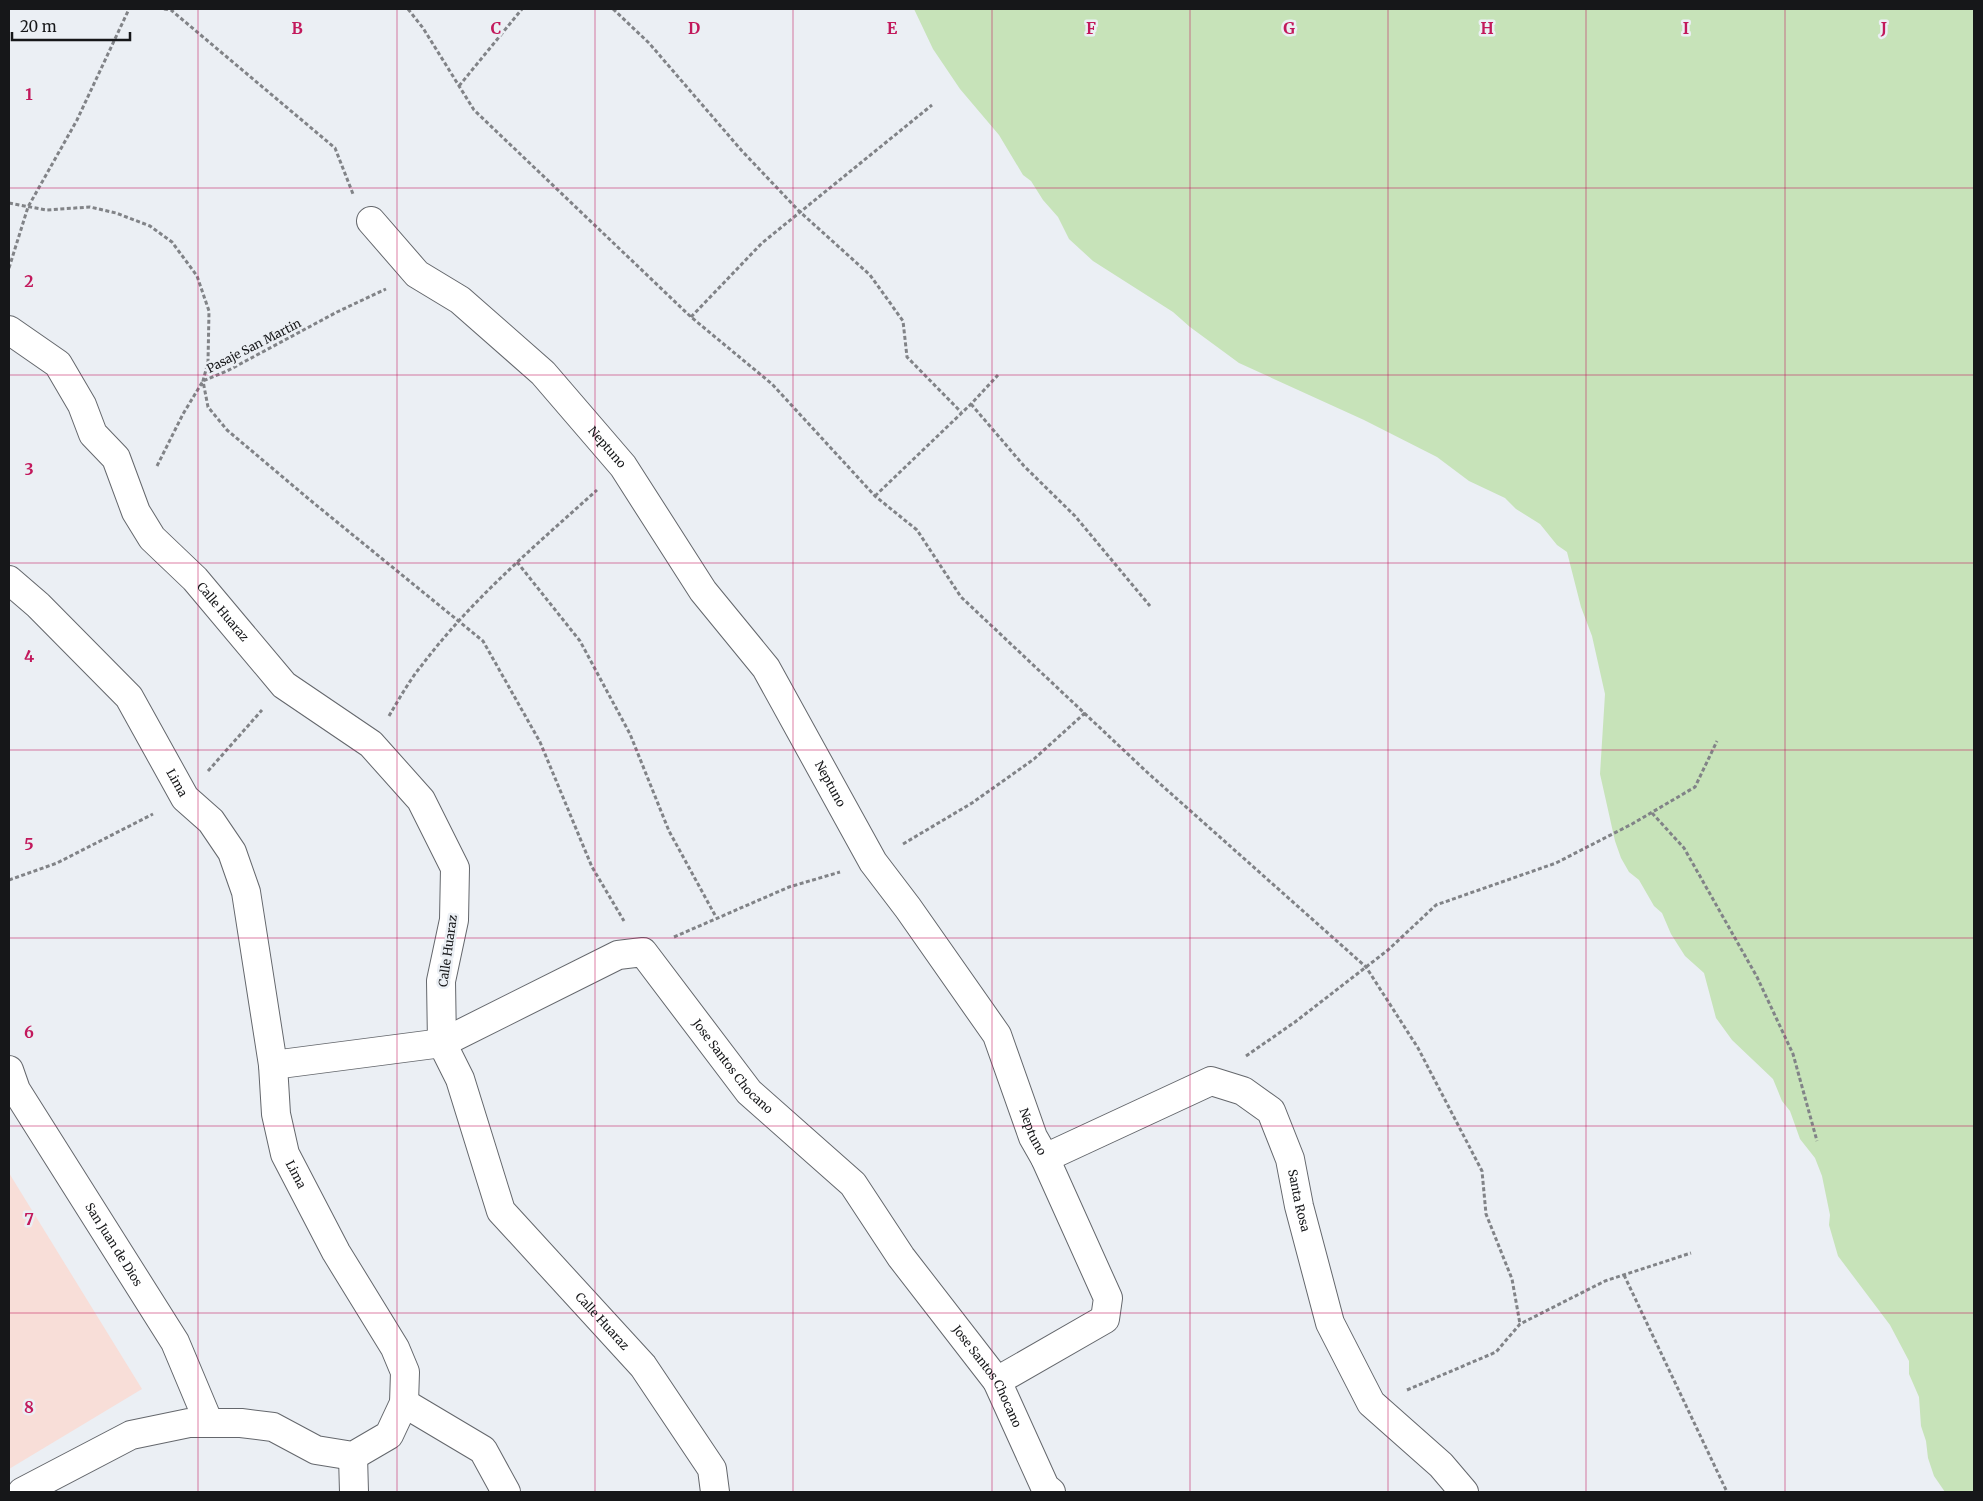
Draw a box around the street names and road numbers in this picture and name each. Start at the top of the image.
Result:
street label: Pasaje San Martin [204,315,304,376]
street label: Neptuno [585,423,629,471]
street label: Calle Huaraz [194,579,252,645]
street label: Neptuno [812,758,849,809]
street label: Lima [163,766,191,800]
street label: Calle Huaraz [435,914,460,988]
street label: Jose Santos Chocano [689,1015,776,1117]
street label: Neptuno [1016,1106,1050,1158]
street label: Lima [283,1158,310,1191]
street label: Santa Rosa [1285,1168,1314,1234]
street label: San Juan de Dios [82,1200,146,1289]
street label: Calle Huaraz [572,1289,633,1353]
street label: Jose Santos Chocano [949,1321,1025,1430]

